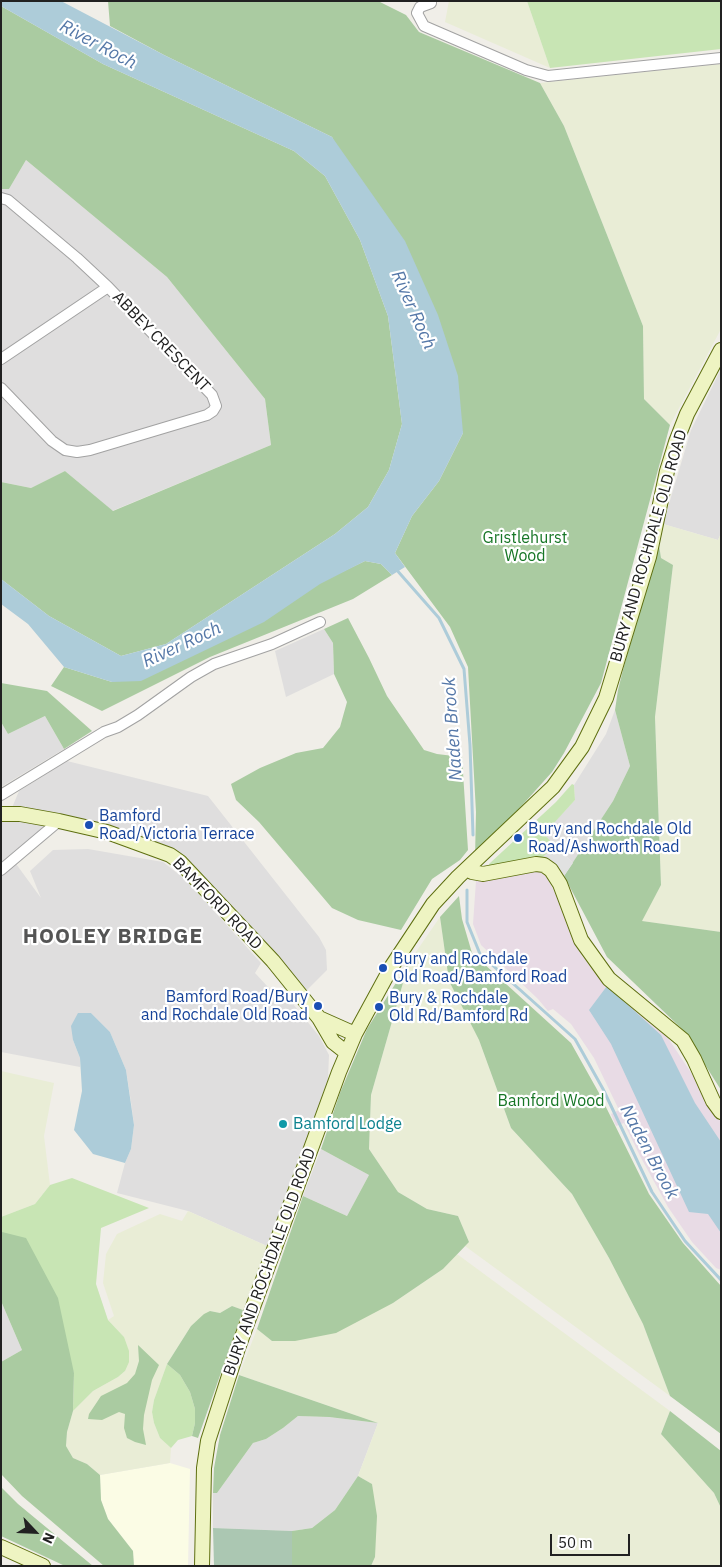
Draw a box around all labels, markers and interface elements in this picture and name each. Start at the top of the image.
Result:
water label: River Roch [56,16,140,74]
water label: River Roch [386,267,440,353]
street label: ABBEY CRESCENT [108,288,214,396]
street label: BURY AND ROCHDALE OLD ROAD [607,428,691,664]
park label: Gristlehurst Wood [483,528,567,566]
water label: River Roch [139,617,225,673]
water label: Naden Brook [439,676,467,782]
place label: Bamford Road/Victoria Terrace [99,806,255,844]
marker: Bamford Road/Victoria Terrace [83,819,95,831]
place label: Bury and Rochdale Old Road/Ashworth Road [528,819,692,857]
marker: Bury and Rochdale Old Road/Ashworth Road [512,832,524,844]
street label: BAMFORD ROAD [168,854,266,954]
district label: HOOLEY BRIDGE [21,924,205,950]
place label: Bury and Rochdale Old Road/Bamford Road [393,949,567,987]
marker: Bury and Rochdale Old Road/Bamford Road [377,962,389,974]
place label: Bamford Road/Bury and Rochdale Old Road [141,987,308,1025]
place label: Bury & Rochdale Old Rd/Bamford Rd [389,988,528,1026]
marker: Bamford Road/Bury and Rochdale Old Road [312,1000,324,1012]
marker: Bury & Rochdale Old Rd/Bamford Rd [373,1001,385,1013]
park label: Bamford Wood [497,1091,605,1111]
water label: Naden Brook [615,1101,683,1203]
place label: Bamford Lodge [293,1114,402,1134]
marker: Bamford Lodge [277,1118,289,1130]
street label: BURY AND ROCHDALE OLD ROAD [220,1146,320,1378]
north arrow [10,1507,60,1557]
scale bar [552,1524,632,1556]
text: N [38,1530,59,1547]
text: 50 m [558,1533,593,1552]

